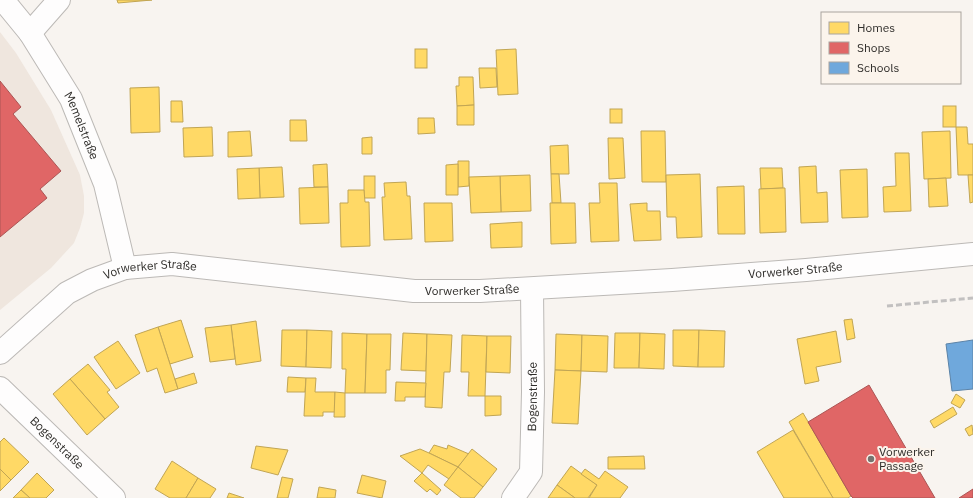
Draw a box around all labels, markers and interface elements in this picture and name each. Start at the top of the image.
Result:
legend [821,12,961,84]
text: Homes [857,20,895,35]
text: Shops [857,40,890,55]
text: Schools [857,60,900,75]
street label: Memelstraße [61,89,103,162]
street label: Vorwerker Straße [101,256,198,282]
street label: Vorwerker Straße [748,258,844,281]
street label: Vorwerker Straße [425,281,520,298]
street label: Bogenstraße [524,362,540,431]
street label: Bogenstraße [27,413,88,472]
place label: Vorwerker Passage [879,444,935,473]
marker: Vorwerker Passage [866,454,876,464]

